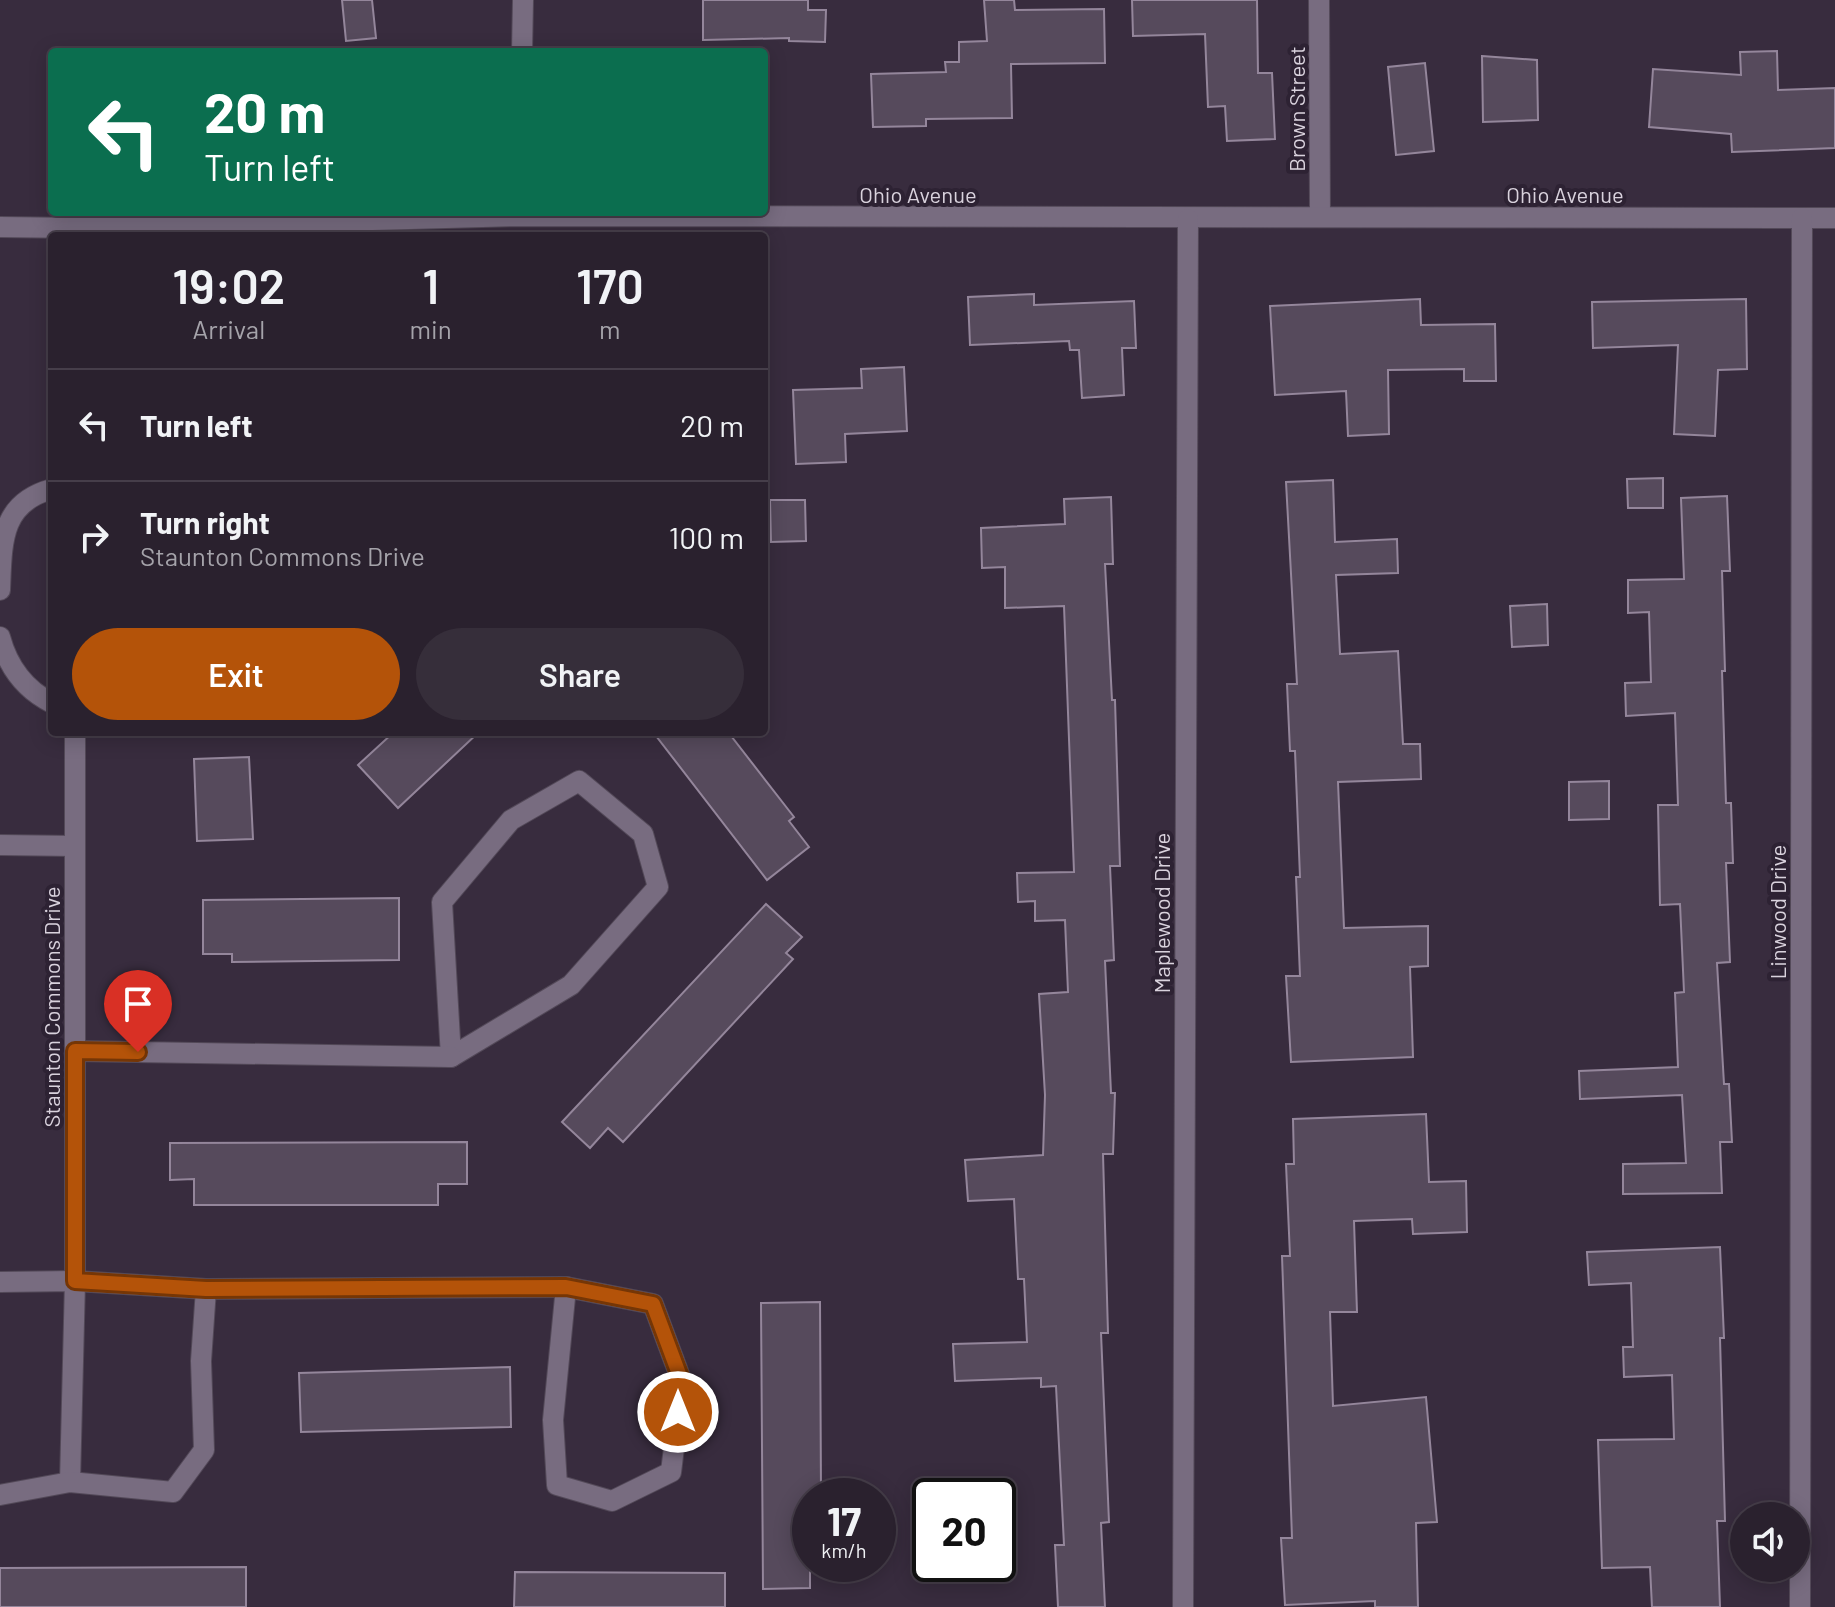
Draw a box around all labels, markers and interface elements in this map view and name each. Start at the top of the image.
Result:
street label: Brown Street [1283,46,1309,172]
text: 20 m [204,77,325,144]
icon: left [72,80,176,184]
text: Turn left [204,145,335,188]
street label: Ohio Avenue [859,181,977,207]
street label: Ohio Avenue [1506,181,1624,207]
text: 19:02 [172,256,285,314]
text: 1 [422,256,439,314]
text: 170 [576,256,644,314]
text: Arrival [192,313,265,344]
text: min [410,313,452,344]
text: m [599,313,621,344]
icon: left [72,403,116,447]
text: Turn left [140,407,253,443]
text: 20 m [680,407,744,443]
text: Turn right [140,504,270,540]
icon: right [72,515,116,559]
text: 100 m [669,519,744,555]
text: Staunton Commons Drive [140,540,425,571]
button: Exit [72,628,400,720]
button: Share [416,628,744,720]
street label: Maplewood Drive [1148,833,1174,993]
street label: Linwood Drive [1764,845,1790,979]
street label: Staunton Commons Drive [38,886,64,1128]
pin [104,970,172,1052]
icon: arrive [116,982,160,1026]
position arrow [636,1370,720,1454]
speed limit sign: 20 [912,1478,1016,1582]
text: 17 [827,1496,861,1544]
map controls [1730,1502,1810,1582]
button: sound [1730,1502,1810,1582]
text: km/h [821,1538,867,1562]

